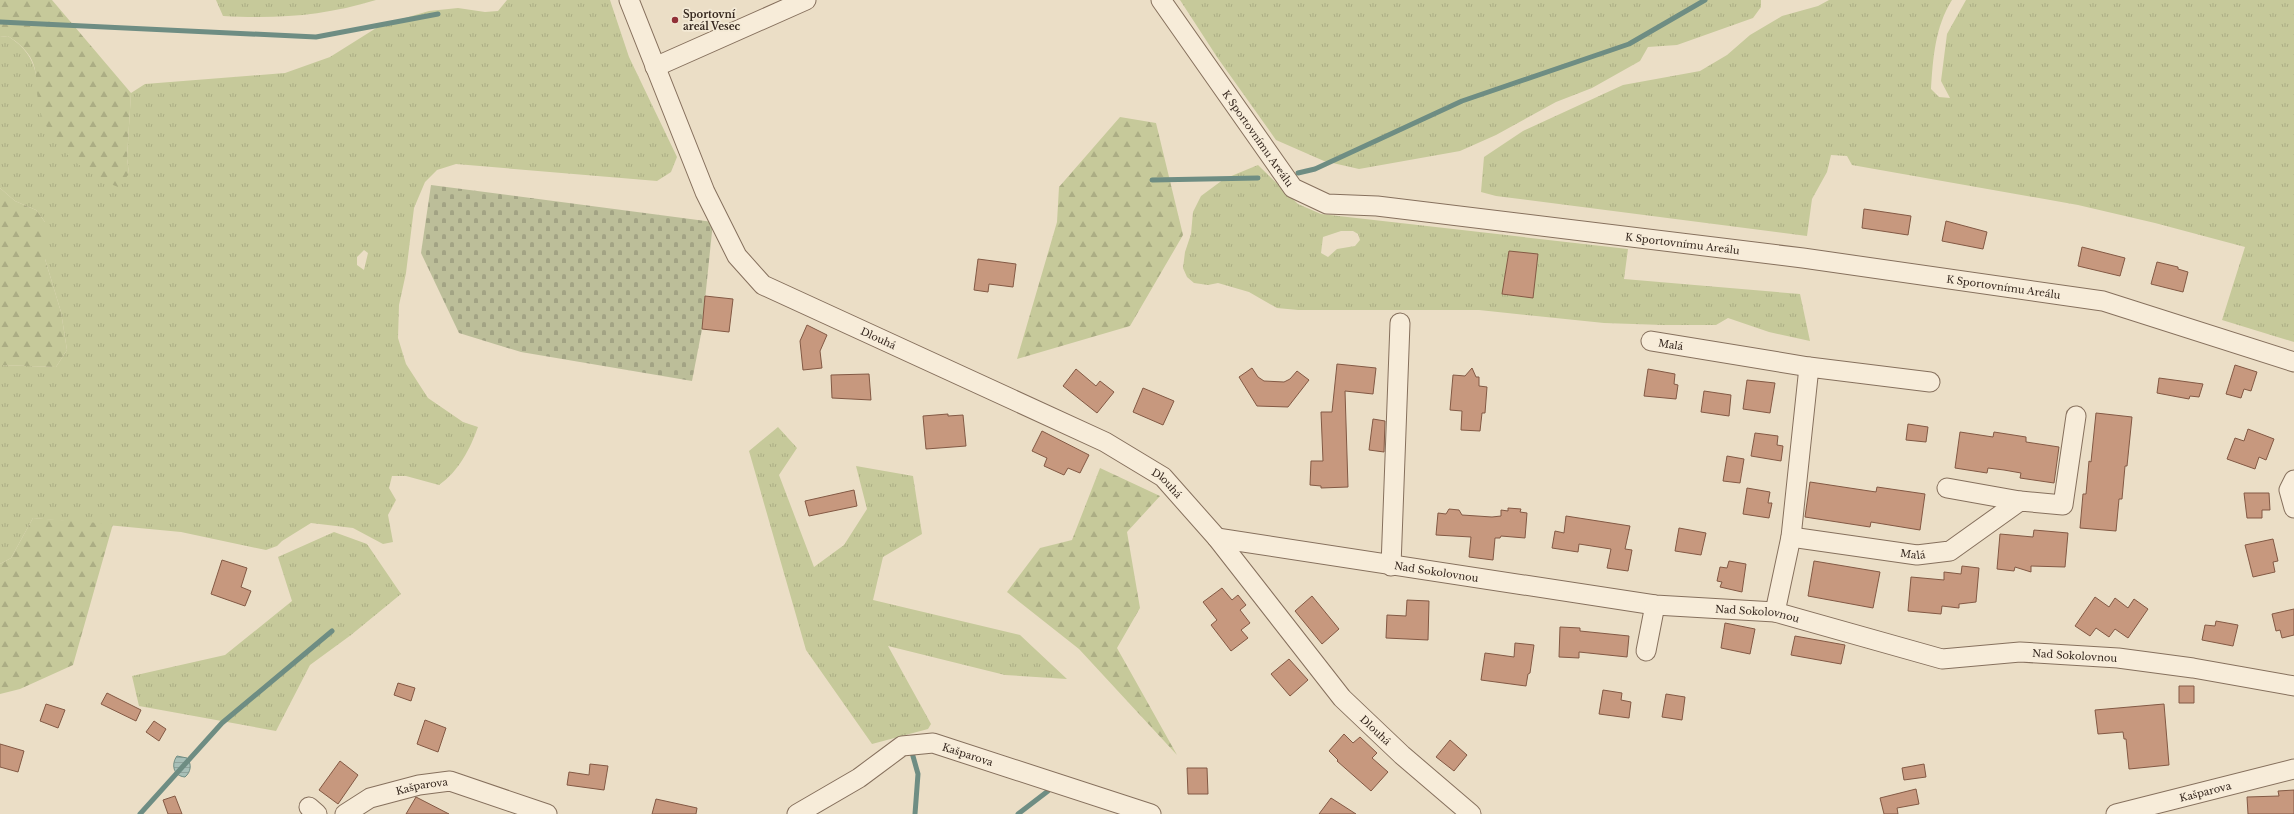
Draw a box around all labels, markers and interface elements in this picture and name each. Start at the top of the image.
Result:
place label: Sportovní areál Vesec [683,8,741,33]
marker: Sportovní areál Vesec [670,15,680,25]
street label: K Sportovnímu Areálu [1220,87,1297,189]
street label: K Sportovnímu Areálu [1625,230,1741,257]
street label: K Sportovnímu Areálu [1946,272,2062,301]
street label: Dlouhá [859,324,899,352]
street label: Malá [1657,336,1685,353]
street label: Dlouhá [1149,465,1185,501]
street label: Malá [1899,546,1927,562]
street label: Nad Sokolovnou [1393,559,1480,584]
street label: Nad Sokolovnou [1715,602,1801,625]
street label: Nad Sokolovnou [2032,646,2118,664]
street label: Dlouhá [1358,712,1394,748]
street label: Kašparova [941,740,995,769]
street label: Kašparova [394,775,449,797]
street label: Kašparova [2178,779,2233,804]

